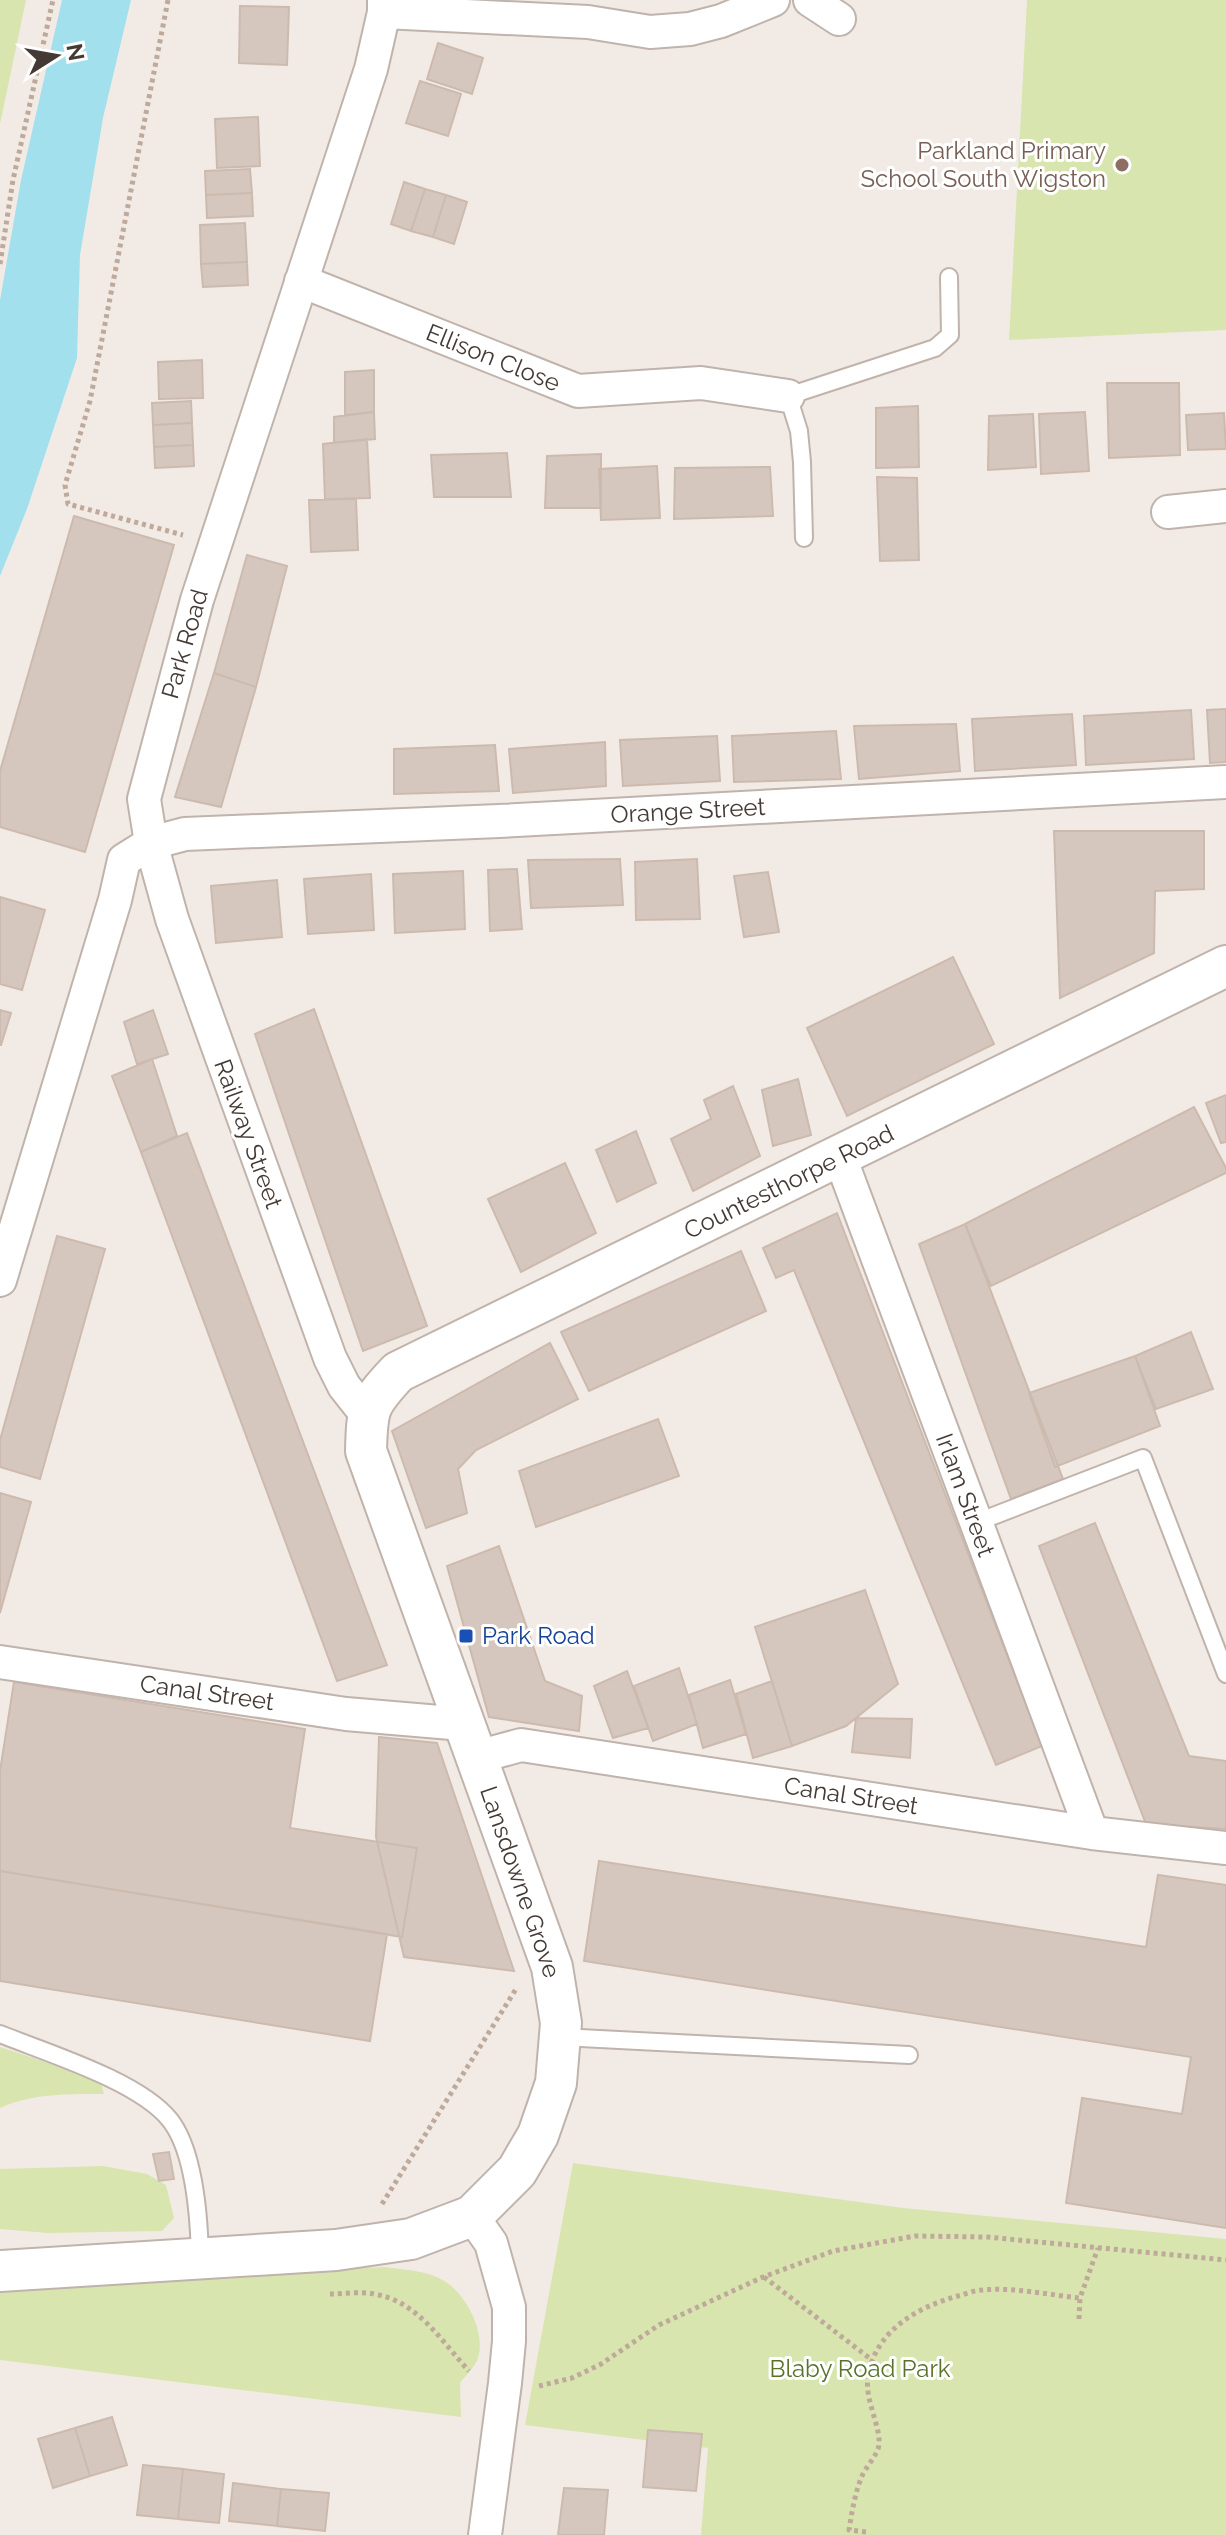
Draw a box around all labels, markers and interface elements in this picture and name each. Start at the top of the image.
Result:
north arrow [16,16,96,96]
text: N [61,41,90,63]
place label: Parkland Primary School South Wigston [860,136,1106,193]
marker: Parkland Primary School South Wigston [1113,156,1131,174]
street label: Ellison Close [422,318,564,398]
street label: Park Road [155,586,214,702]
street label: Orange Street [610,792,766,829]
street label: Railway Street [208,1055,289,1212]
street label: Countesthorpe Road [679,1118,898,1245]
street label: Irlam Street [930,1429,1001,1560]
place label: Park Road [482,1621,595,1650]
marker: Park Road [457,1627,475,1645]
street label: Canal Street [138,1669,276,1716]
street label: Canal Street [782,1771,920,1820]
street label: Lansdowne Grove [474,1782,567,1981]
park label: Blaby Road Park [769,2354,951,2383]

